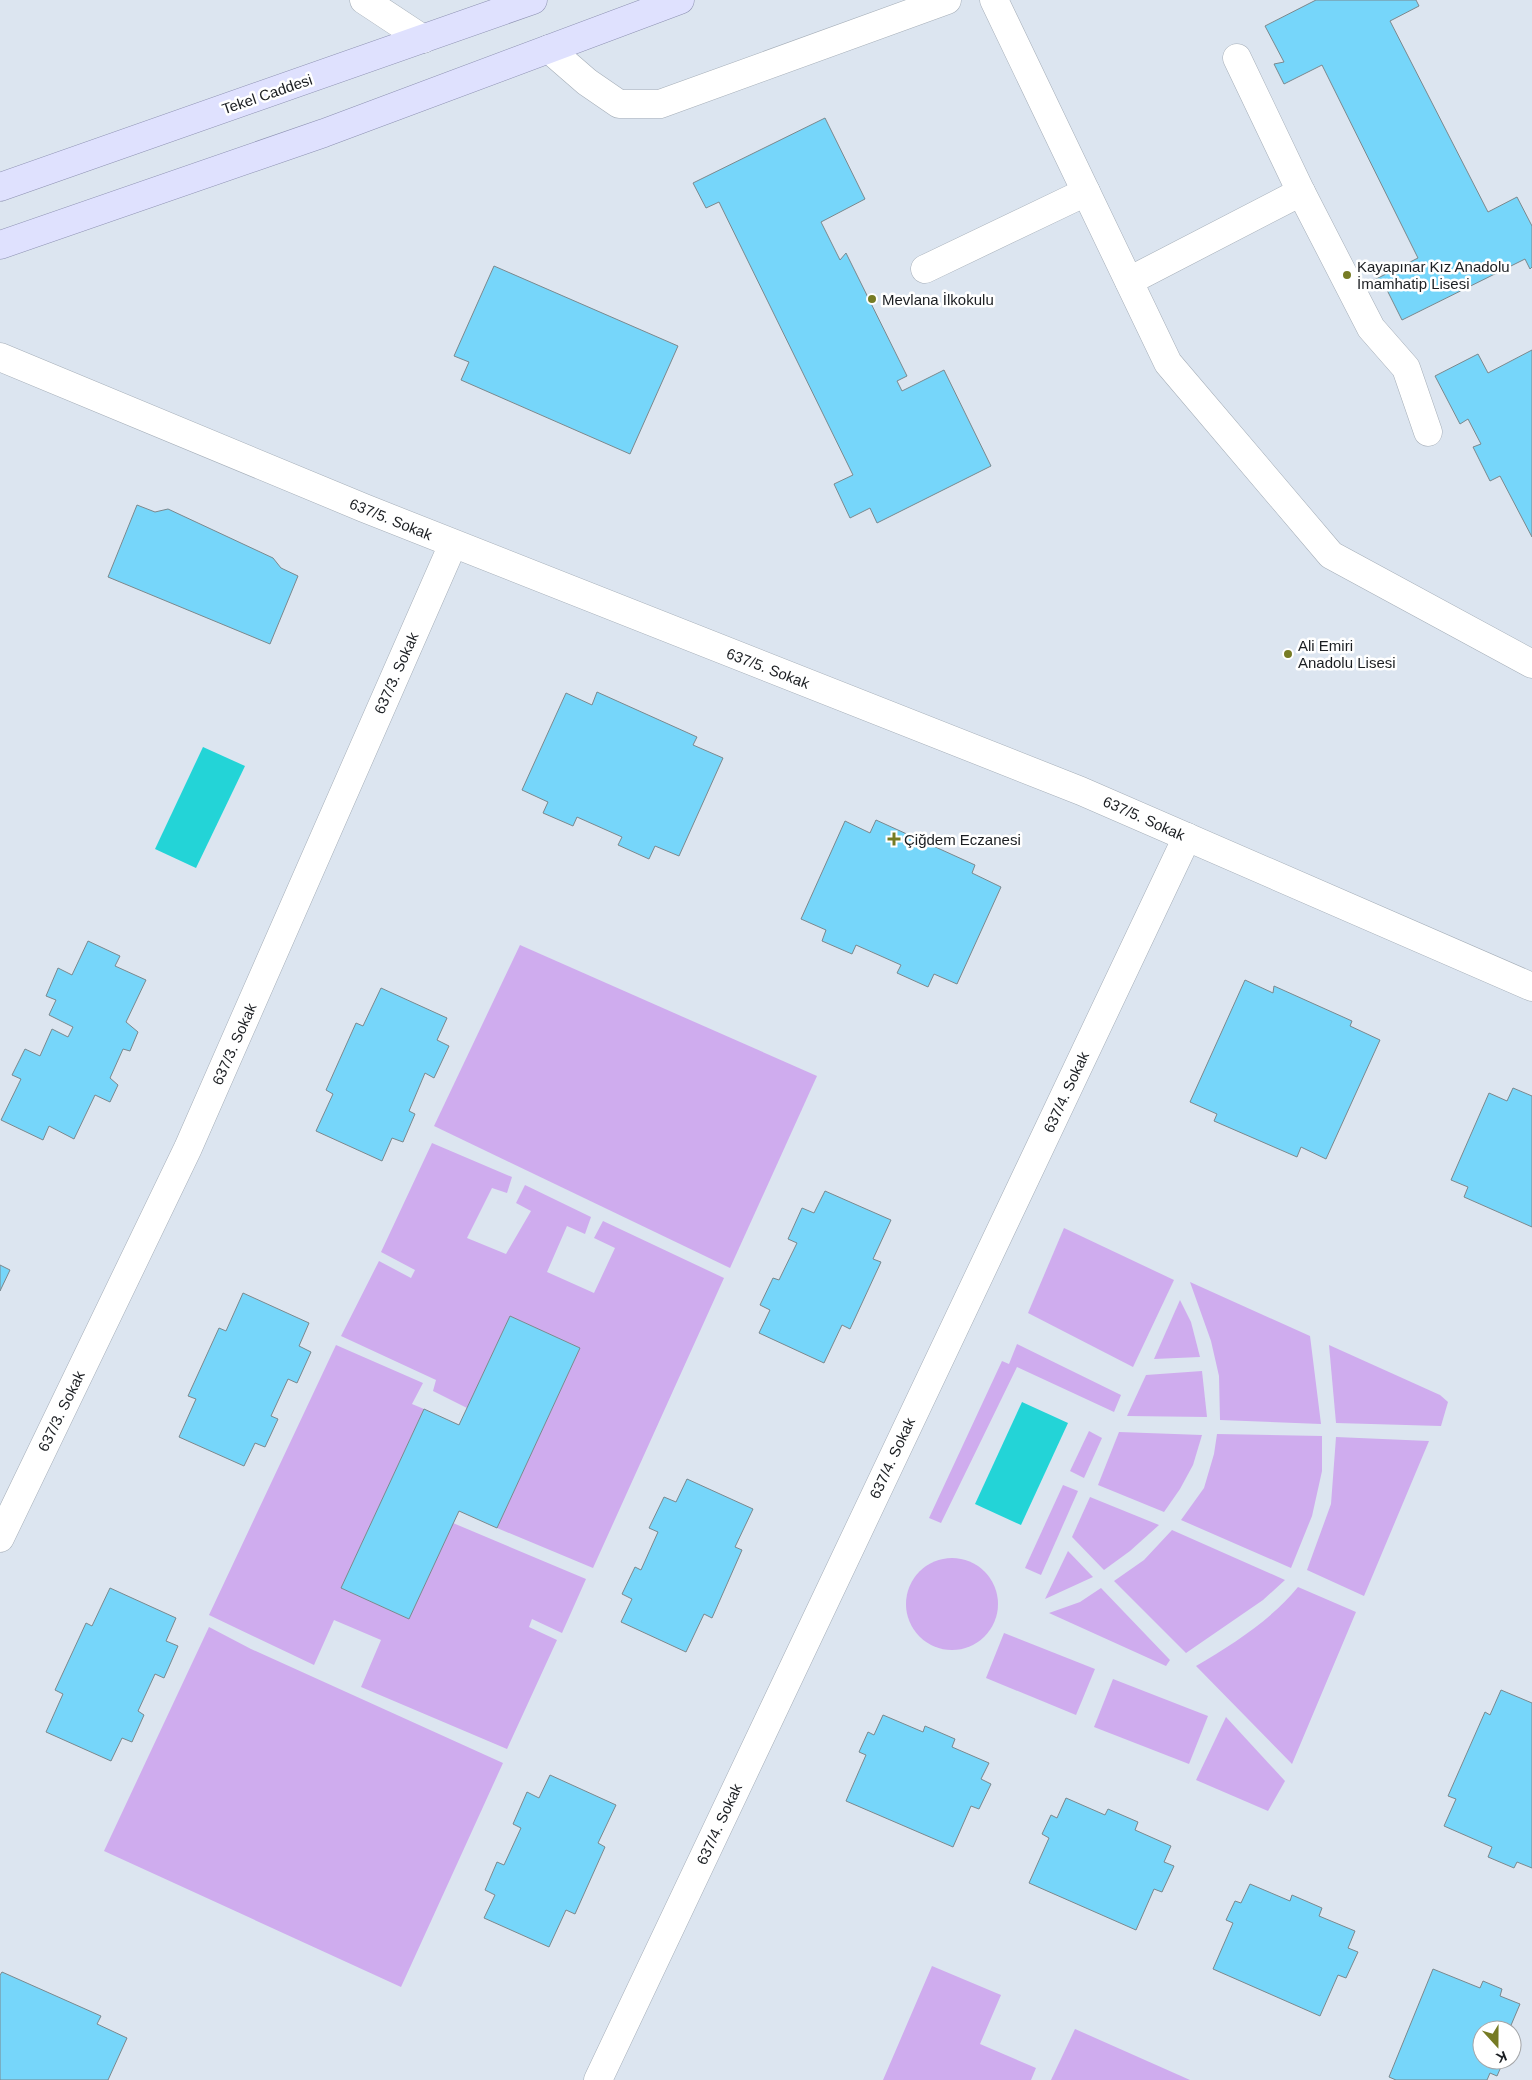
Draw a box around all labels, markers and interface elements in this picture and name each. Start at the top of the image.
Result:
street label: Tekel Caddesi [220,71,314,117]
place label: Kayapınar Kız Anadolu İmamhatip Lisesi [1357,258,1510,292]
marker: Kayapınar Kız Anadolu İmamhatip Lisesi [1341,269,1353,281]
place label: Mevlana İlkokulu [882,291,994,308]
marker: Mevlana İlkokulu [866,293,878,305]
street label: 637/5. Sokak [347,495,435,543]
street label: 637/3. Sokak [370,629,422,716]
place label: Ali Emiri Anadolu Lisesi [1298,637,1396,671]
street label: 637/5. Sokak [724,644,812,692]
marker: Ali Emiri Anadolu Lisesi [1282,648,1294,660]
street label: 637/5. Sokak [1101,792,1188,844]
place label: Çiğdem Eczanesi [904,831,1021,848]
marker: Çiğdem Eczanesi [888,833,900,845]
street label: 637/3. Sokak [208,1000,260,1087]
street label: 637/4. Sokak [1040,1048,1092,1135]
street label: 637/3. Sokak [34,1367,88,1454]
street label: 637/4. Sokak [866,1414,918,1501]
street label: 637/4. Sokak [693,1780,745,1867]
north arrow [1472,2020,1522,2070]
text: K [1494,2048,1509,2066]

